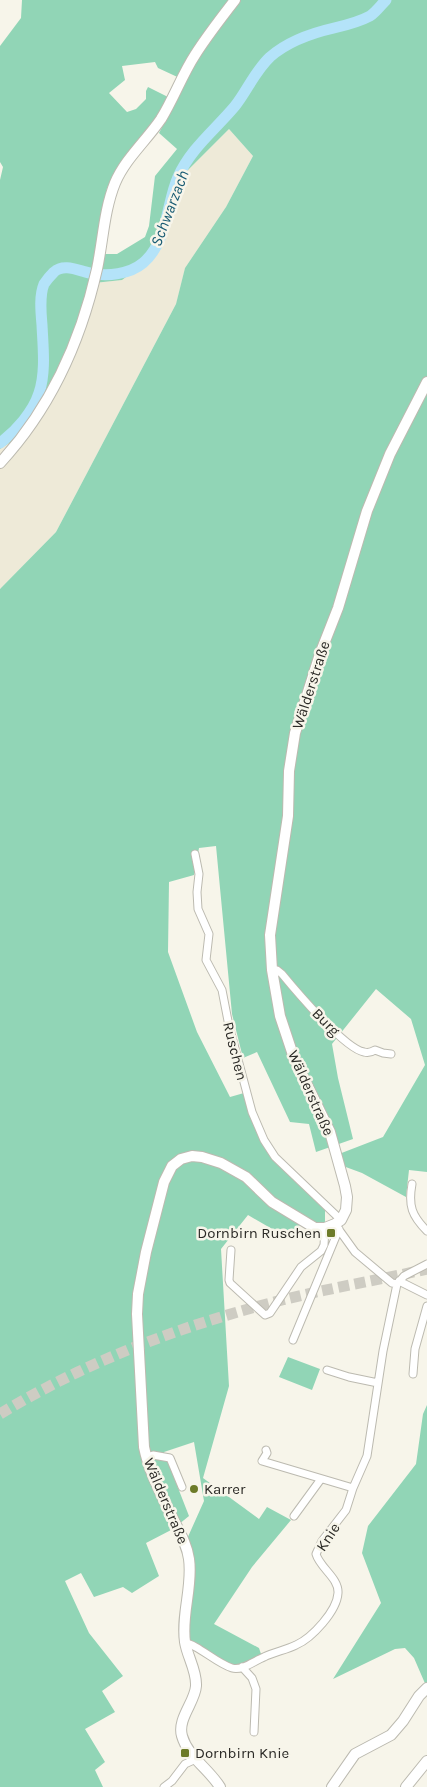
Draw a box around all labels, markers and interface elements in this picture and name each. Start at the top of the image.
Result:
water label: Schwarzach [146,168,193,249]
street label: Wälderstraße [288,639,334,731]
street label: Burg [308,1004,344,1040]
street label: Ruschen [219,1020,251,1082]
street label: Wälderstraße [284,1048,338,1138]
place label: Dornbirn Ruschen [197,1224,321,1242]
marker: Dornbirn Ruschen [325,1227,337,1239]
street label: Wälderstraße [140,1455,192,1547]
place label: Karrer [204,1480,246,1498]
marker: Karrer [188,1483,200,1495]
street label: Knie [312,1519,344,1555]
place label: Dornbirn Knie [195,1744,289,1762]
marker: Dornbirn Knie [179,1747,191,1759]

